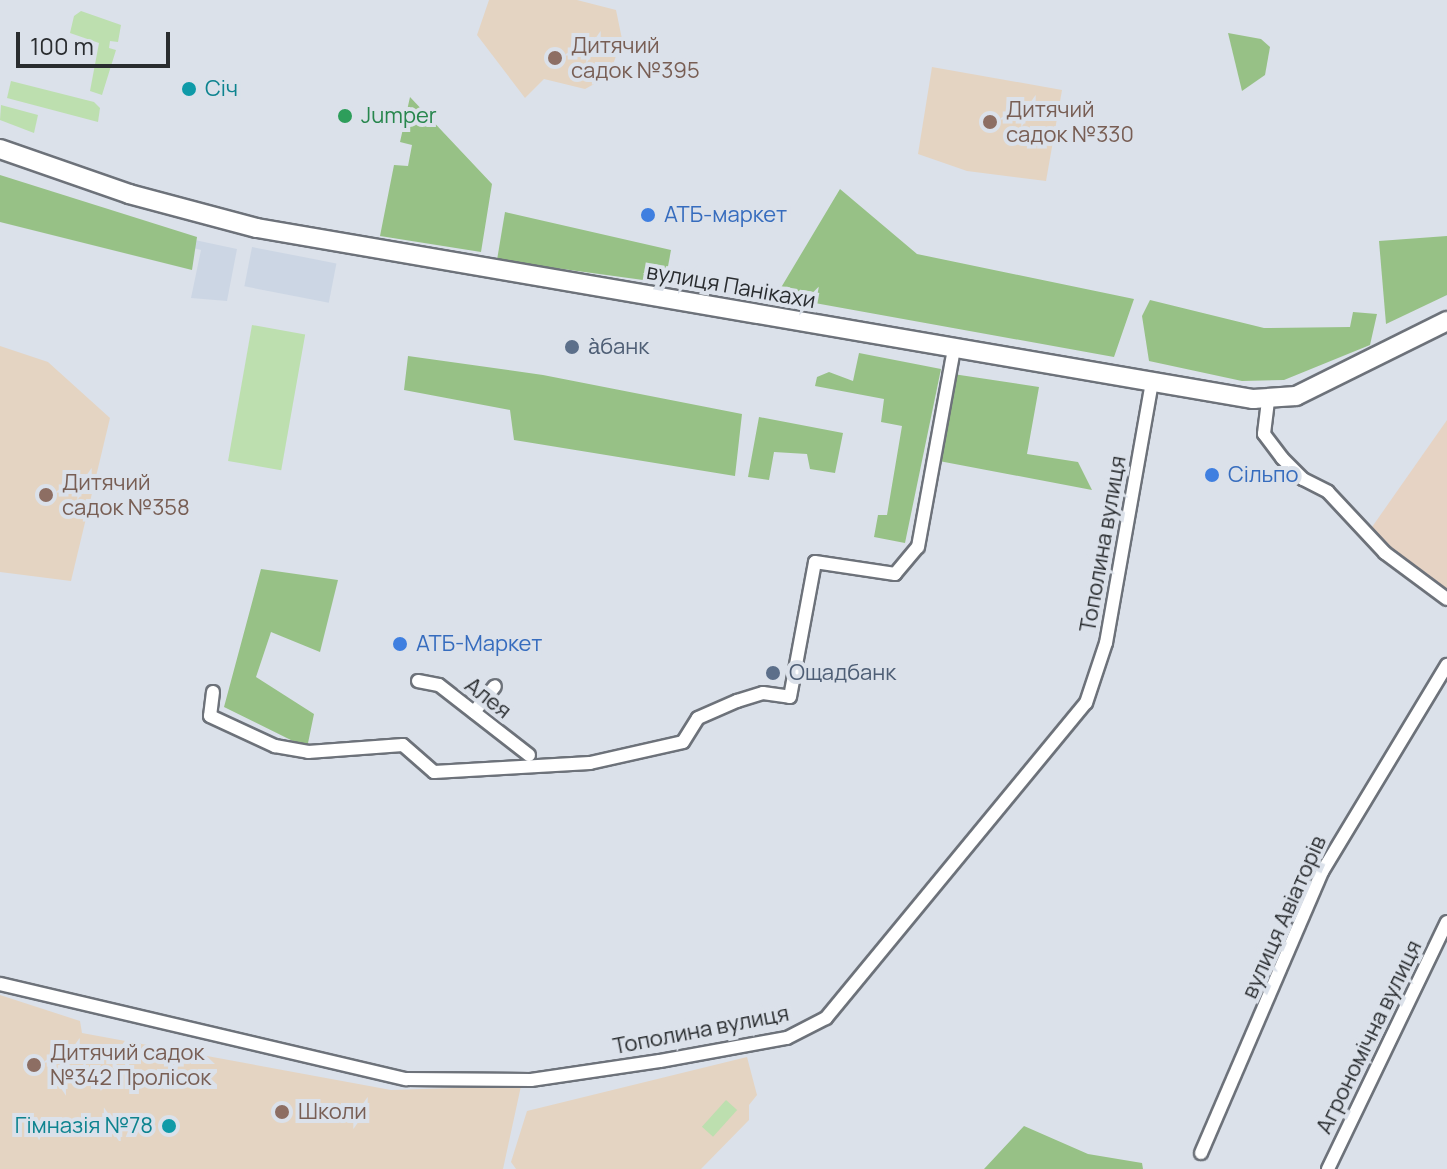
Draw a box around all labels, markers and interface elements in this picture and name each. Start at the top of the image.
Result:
scale bar [20,16,174,66]
text: 100 m [30,29,94,62]
place label: Дитячий садок №395 [571,32,700,84]
marker: Дитячий садок №395 [546,49,564,67]
place label: Січ [205,76,238,102]
marker: Січ [180,80,198,98]
place label: Дитячий садок №330 [1006,96,1134,148]
place label: Jumper [361,103,437,129]
marker: Jumper [336,107,354,125]
marker: Дитячий садок №330 [981,113,999,131]
place label: АТБ-маркет [664,202,787,228]
marker: АТБ-маркет [639,206,657,224]
street label: вулиця Панікахи [644,258,818,314]
place label: а̀банк [588,334,649,360]
marker: а̀банк [563,338,581,356]
street label: Тополина вулиця [1074,454,1132,634]
place label: Сільпо [1228,462,1298,488]
marker: Сільпо [1203,466,1221,484]
place label: Дитячий садок №358 [62,469,190,520]
marker: Дитячий садок №358 [37,486,55,504]
place label: АТБ-Маркет [416,631,542,657]
marker: АТБ-Маркет [391,635,409,653]
place label: Ощадбанк [789,660,896,686]
marker: Ощадбанк [764,664,782,682]
street label: Алея [460,672,516,724]
street label: вулиця Авіаторів [1236,832,1332,1002]
street label: Агрономічна вулиця [1311,936,1427,1138]
street label: Тополина вулиця [611,1000,791,1060]
place label: Дитячий садок №342 Пролісок [50,1039,211,1090]
marker: Дитячий садок №342 Пролісок [25,1056,43,1074]
place label: Школи [298,1099,367,1125]
marker: Школи [273,1103,291,1121]
place label: Гімназія №78 [15,1113,153,1139]
marker: Гімназія №78 [160,1117,178,1135]

